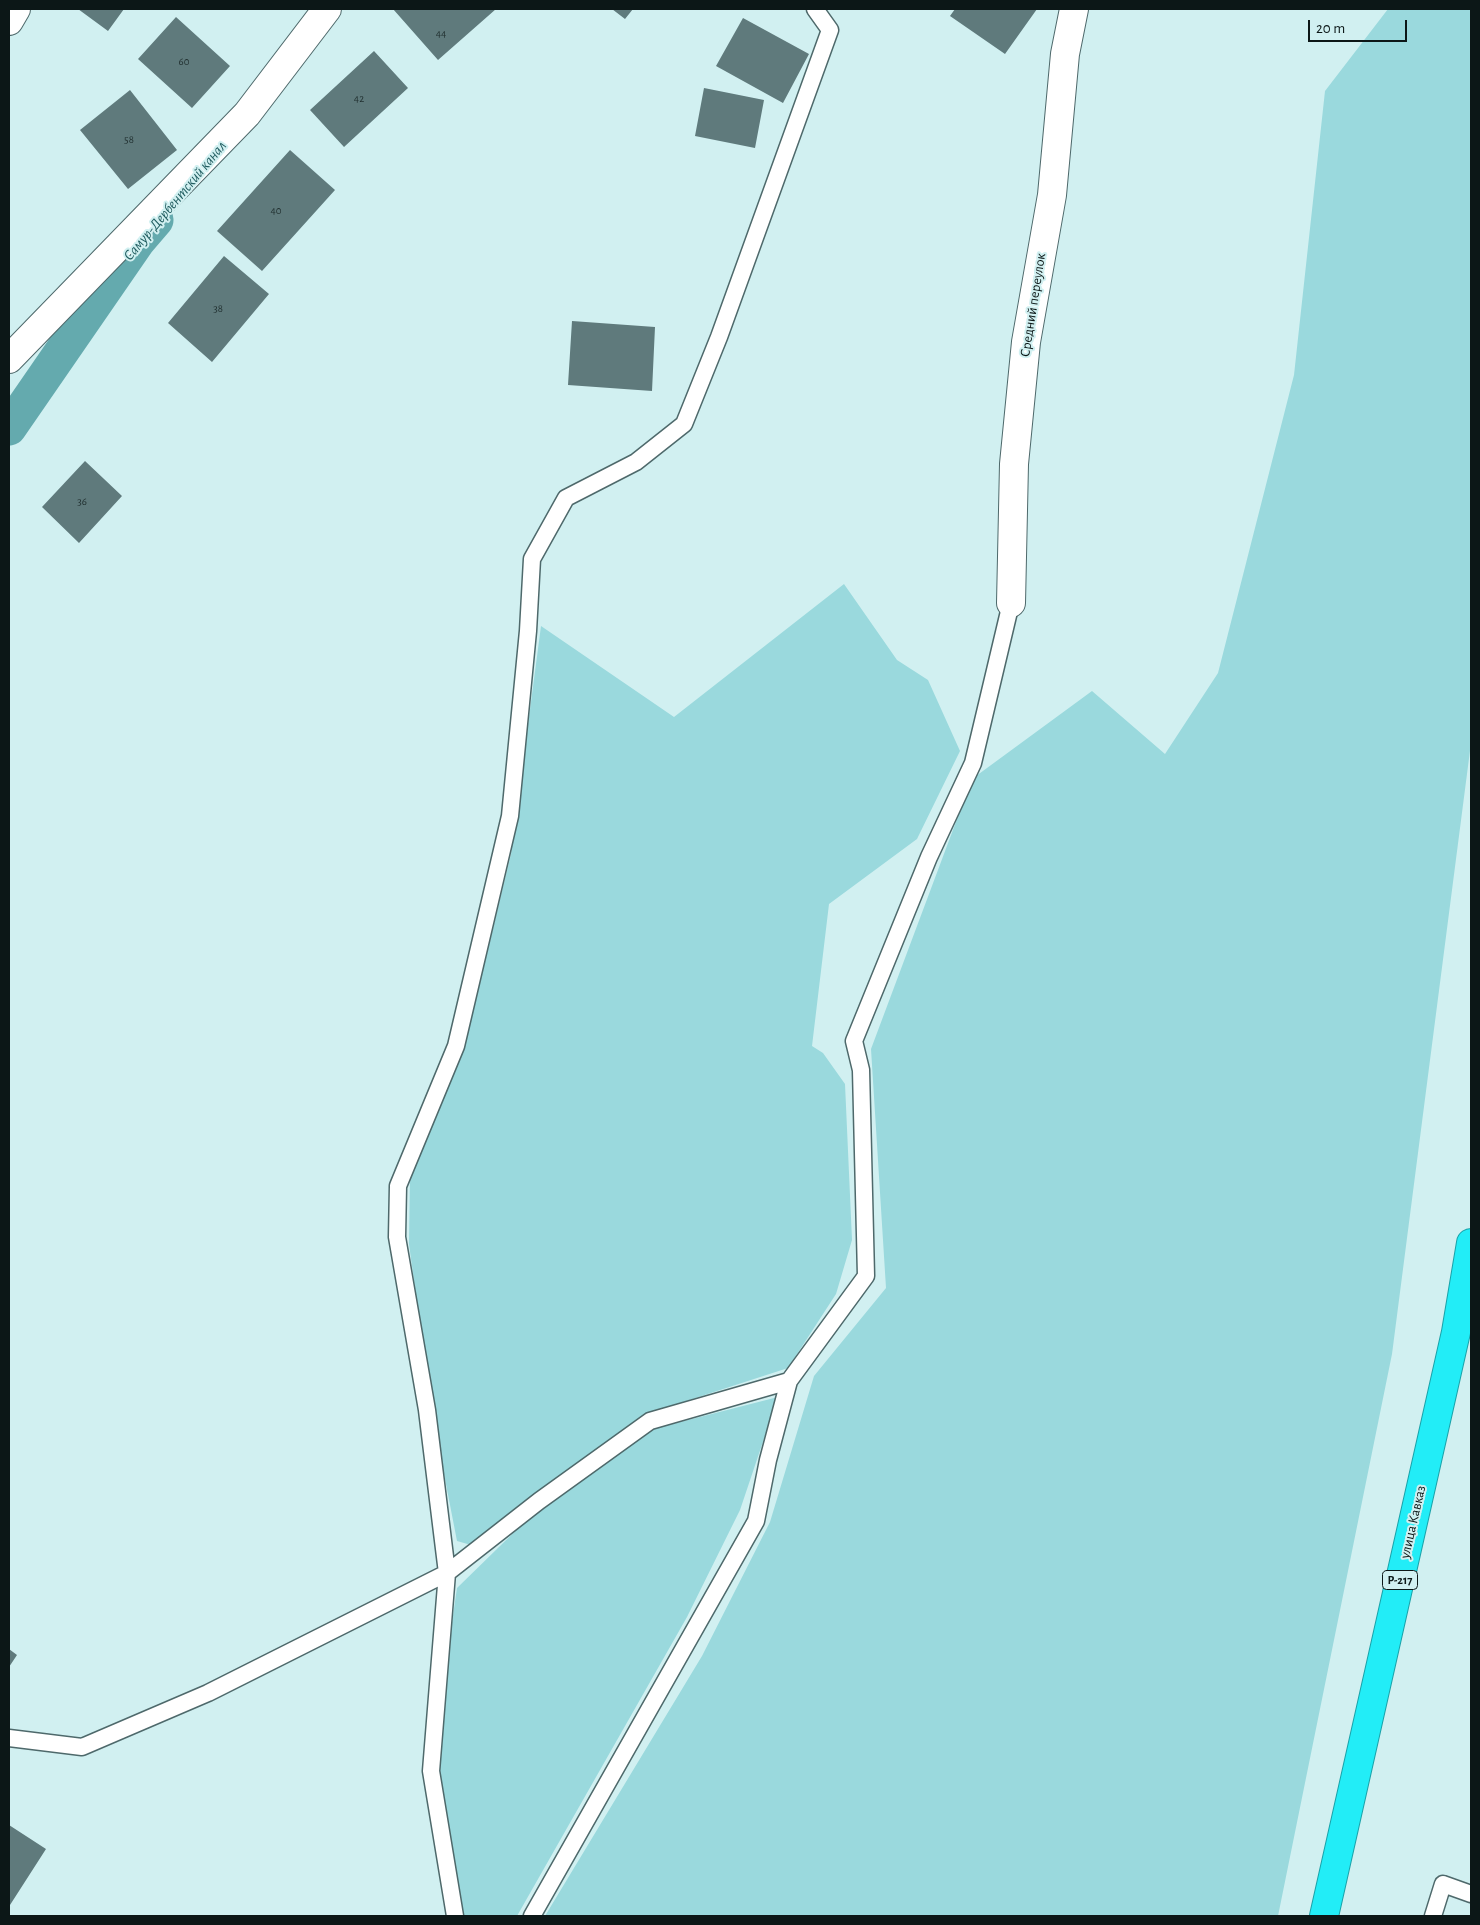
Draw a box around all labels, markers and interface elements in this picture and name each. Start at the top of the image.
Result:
scale bar [1310,10,1409,42]
text: 20 m [1316,21,1345,36]
house number: 44 [436,27,446,41]
house number: 60 [179,55,189,69]
house number: 42 [354,92,364,106]
house number: 58 [124,133,134,147]
water label: Самур-Дербентский канал [120,138,230,264]
house number: 40 [270,204,282,218]
street label: Средний переулок [1016,252,1050,358]
house number: 38 [213,302,223,316]
house number: 36 [77,495,87,509]
street label: улица Кавказ [1396,1484,1430,1560]
road number: Р-217 [1382,1570,1418,1590]

